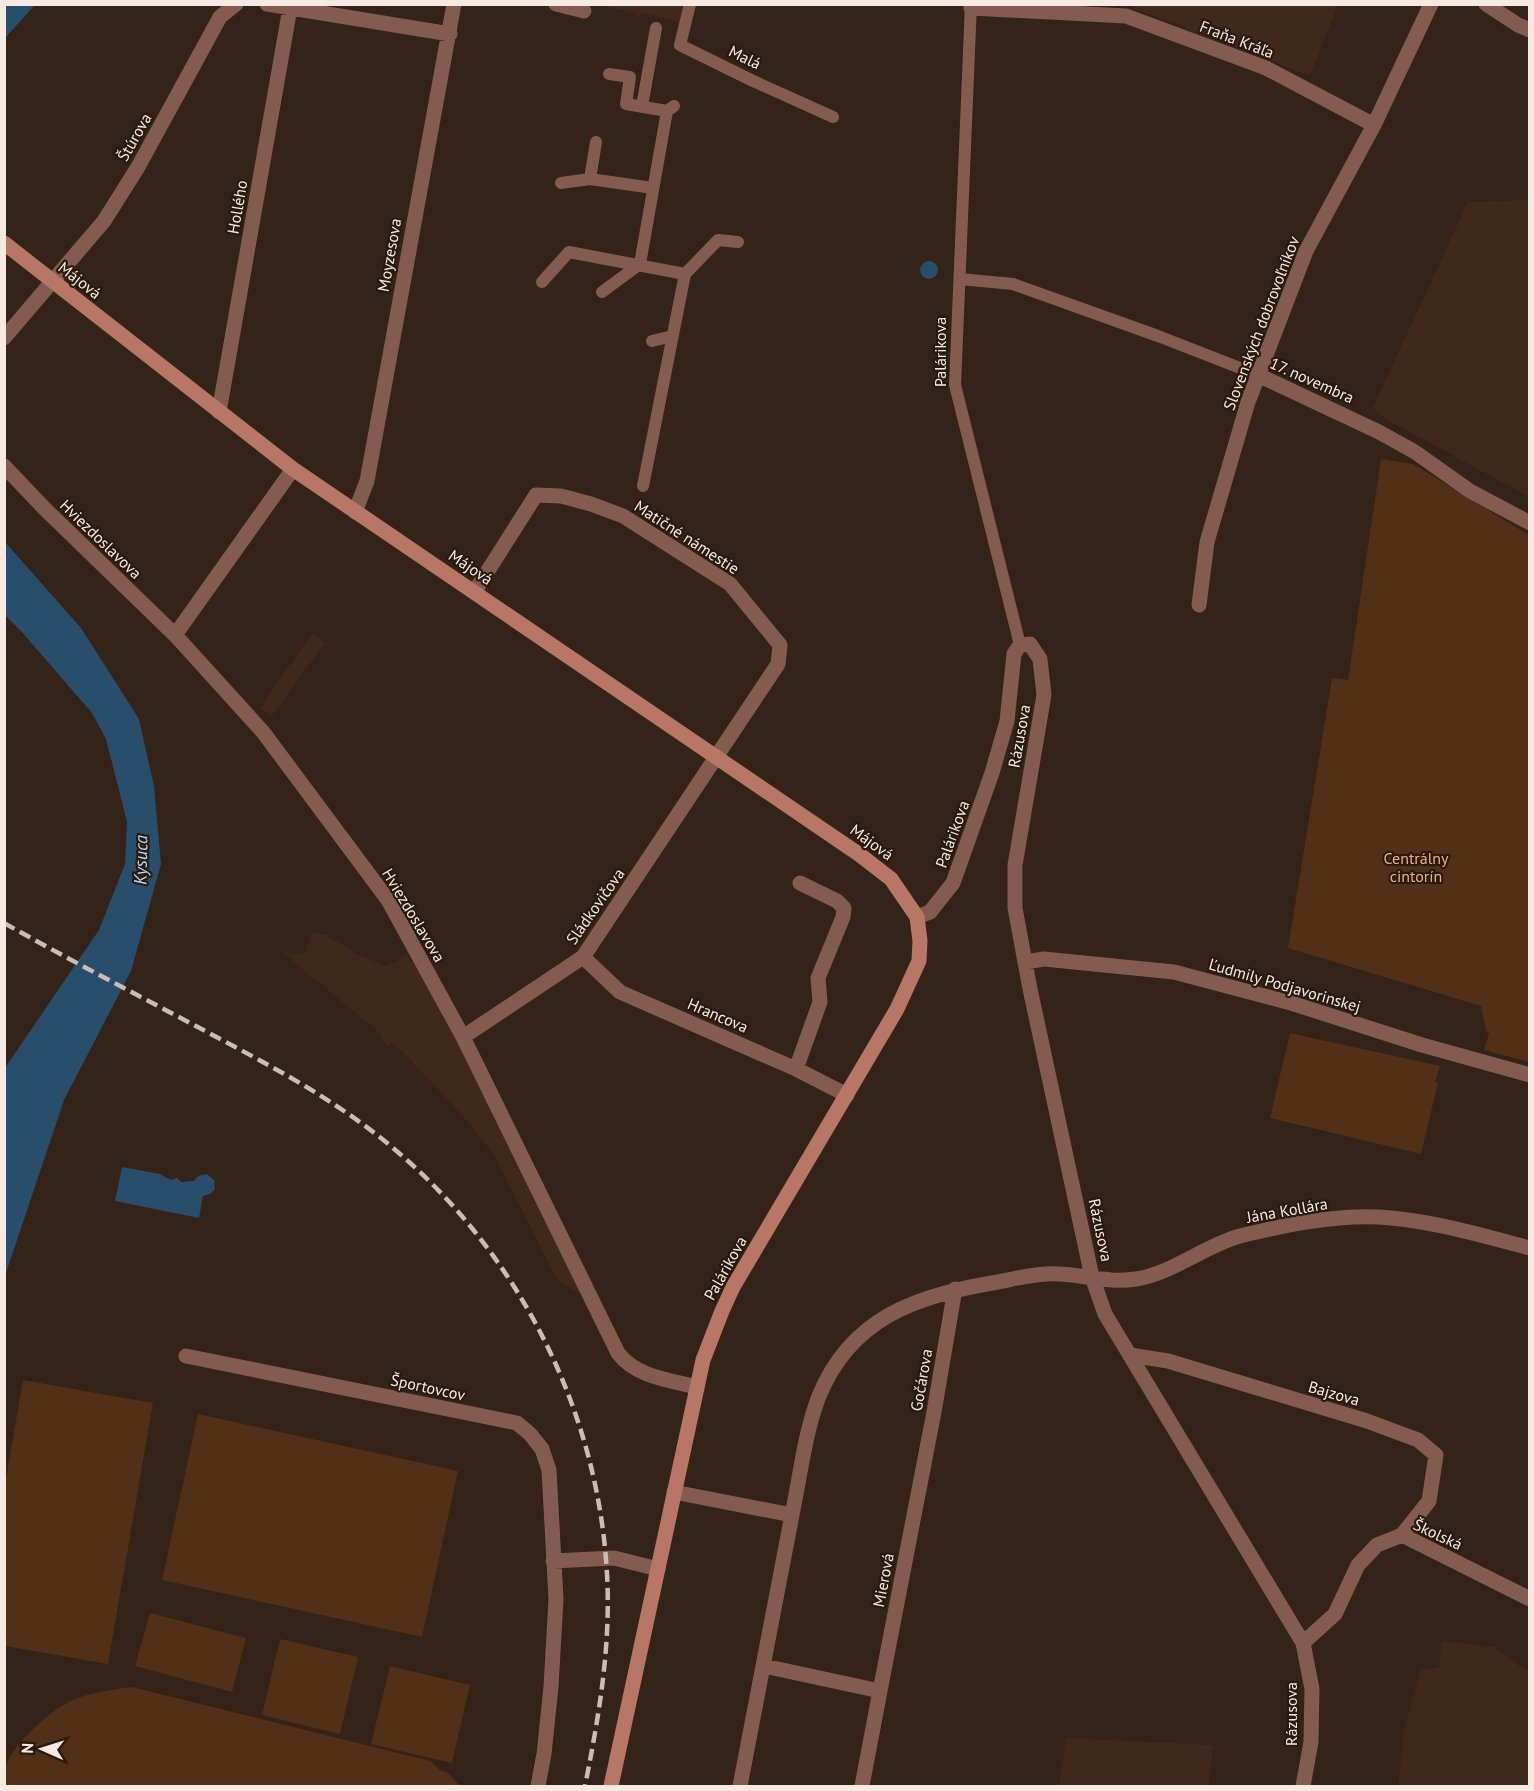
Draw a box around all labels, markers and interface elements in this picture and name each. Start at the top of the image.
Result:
street label: Fraňa Kráľa [1197,16,1277,62]
street label: Malá [726,41,764,73]
street label: Štúrova [112,109,156,165]
street label: Hollého [222,179,252,235]
street label: Moyzesova [373,217,405,293]
street label: Slovenských dobrovoľníkov [1219,233,1304,413]
street label: Májová [55,257,105,303]
street label: Palárikova [930,317,950,387]
street label: 17. novembra [1267,353,1357,407]
street label: Hviezdoslavova [56,495,146,583]
street label: Matičné námestie [631,496,743,578]
street label: Májová [445,545,497,589]
street label: Rázusova [1004,703,1034,769]
street label: Palárikova [931,798,973,870]
street label: Májová [846,820,898,864]
water label: Kysuca [129,835,152,885]
park label: Centrálny cintorín [1383,848,1449,886]
street label: Hviezdoslavova [378,864,450,966]
street label: Sládkovičova [561,864,629,948]
street label: Ľudmily Podjavorinskej [1207,954,1363,1016]
street label: Hrancova [685,993,751,1037]
street label: Jána Kollára [1244,1193,1329,1227]
street label: Rázusova [1085,1197,1117,1263]
street label: Palárikova [699,1232,751,1304]
street label: Gočárova [906,1347,936,1413]
street label: Športovcov [389,1369,467,1405]
street label: Bajzova [1306,1376,1362,1410]
street label: Školská [1410,1514,1466,1554]
street label: Mierová [868,1551,898,1609]
street label: Rázusova [1281,1682,1301,1746]
north arrow [12,1719,72,1779]
text: N [17,1742,37,1754]

